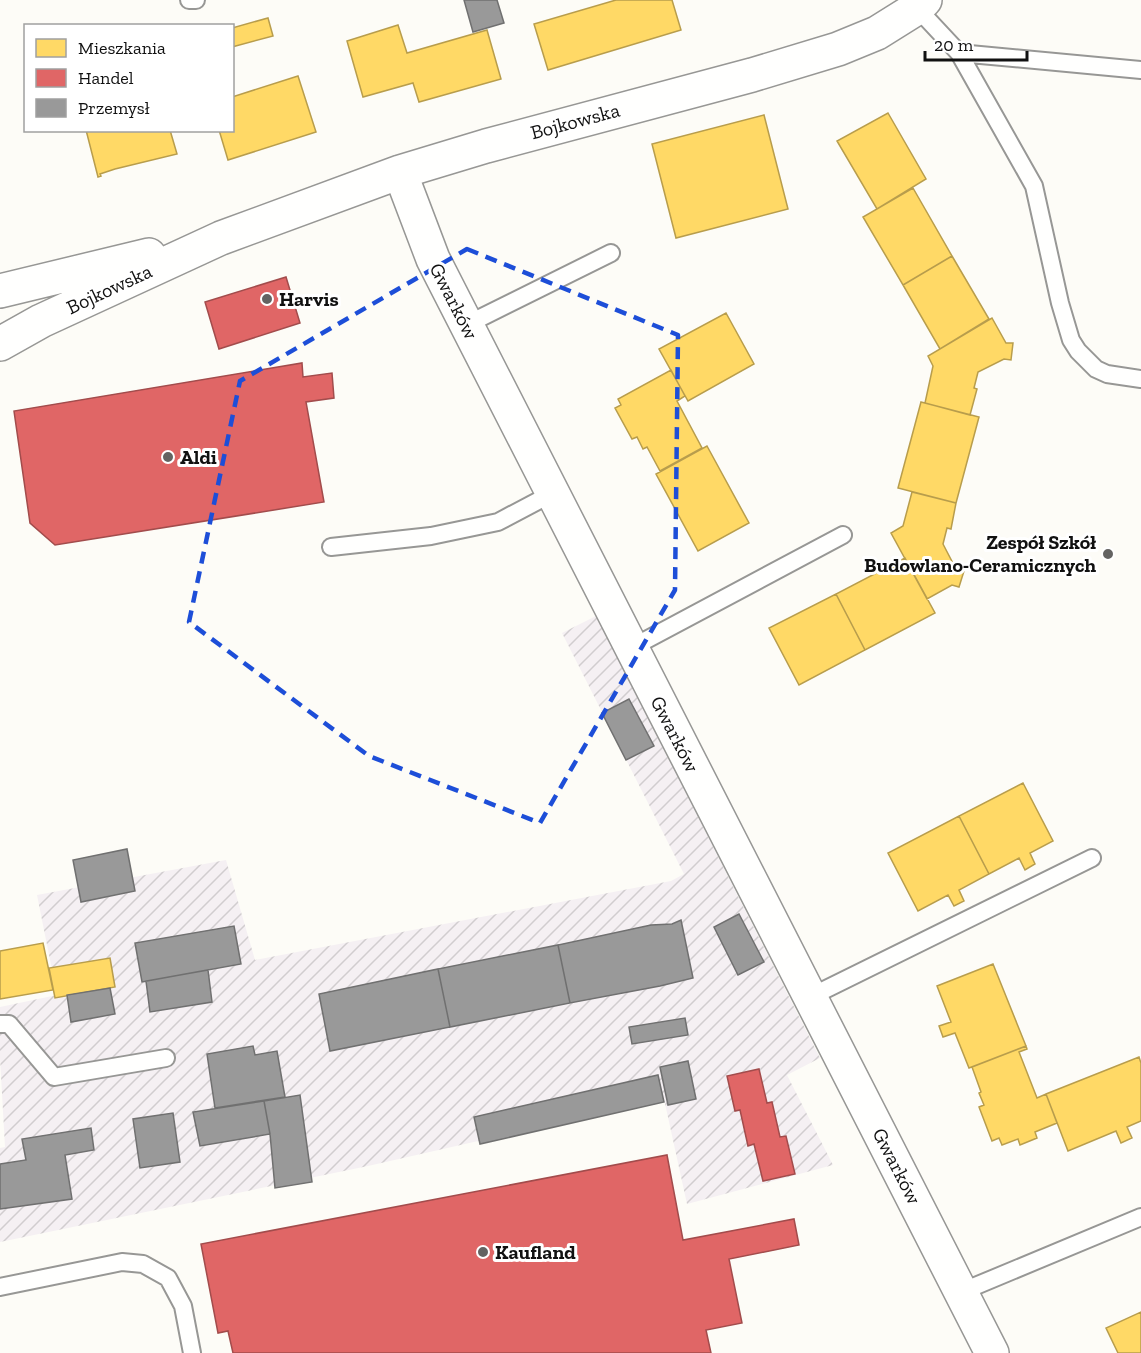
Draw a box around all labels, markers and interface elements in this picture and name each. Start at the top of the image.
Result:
legend [24,24,234,132]
scale bar [925,24,1027,62]
text: 20 m [934,34,974,56]
text: Mieszkania [78,37,166,59]
text: Handel [78,67,134,89]
text: Przemysł [78,97,150,119]
street label: Bojkowska [528,97,623,144]
street label: Bojkowska [63,259,156,319]
street label: Gwarków [425,259,484,344]
place label: Harvis [279,287,339,311]
marker: Harvis [260,292,274,306]
place label: Aldi [180,445,217,469]
marker: Aldi [161,450,175,464]
place label: Zespół Szkół Budowlano-Ceramicznych [864,530,1096,577]
marker: Zespół Szkół Budowlano-Ceramicznych [1101,547,1115,561]
street label: Gwarków [646,692,705,777]
street label: Gwarków [868,1124,927,1209]
place label: Kaufland [495,1240,576,1264]
marker: Kaufland [476,1245,490,1259]

